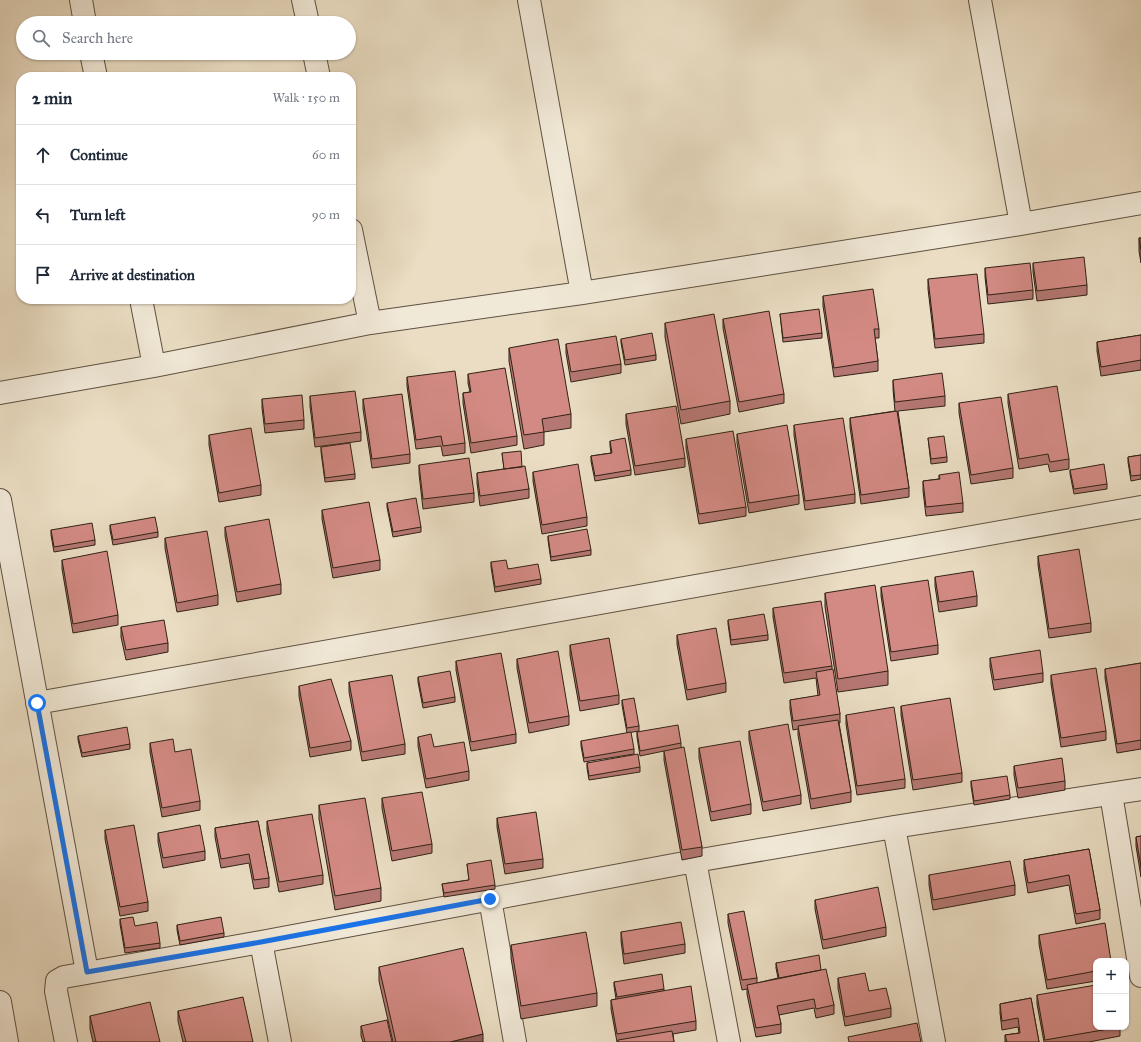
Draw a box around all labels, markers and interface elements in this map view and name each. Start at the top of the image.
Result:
search box [16,16,356,60]
icon: search [30,27,52,49]
text: Search here [62,29,133,47]
text: 2 min [32,88,72,109]
text: Walk · 150 m [272,90,340,106]
icon: ahead [32,144,54,166]
text: Continue [70,146,128,164]
text: 60 m [312,147,340,163]
icon: left [32,204,54,226]
text: Turn left [70,206,126,224]
text: 90 m [312,207,340,223]
icon: arrive [32,264,54,286]
text: Arrive at destination [70,266,195,284]
route start [28,694,46,712]
route end [481,890,499,908]
map controls [1093,958,1129,1030]
button: + [1093,958,1129,994]
button: − [1093,994,1129,1030]

